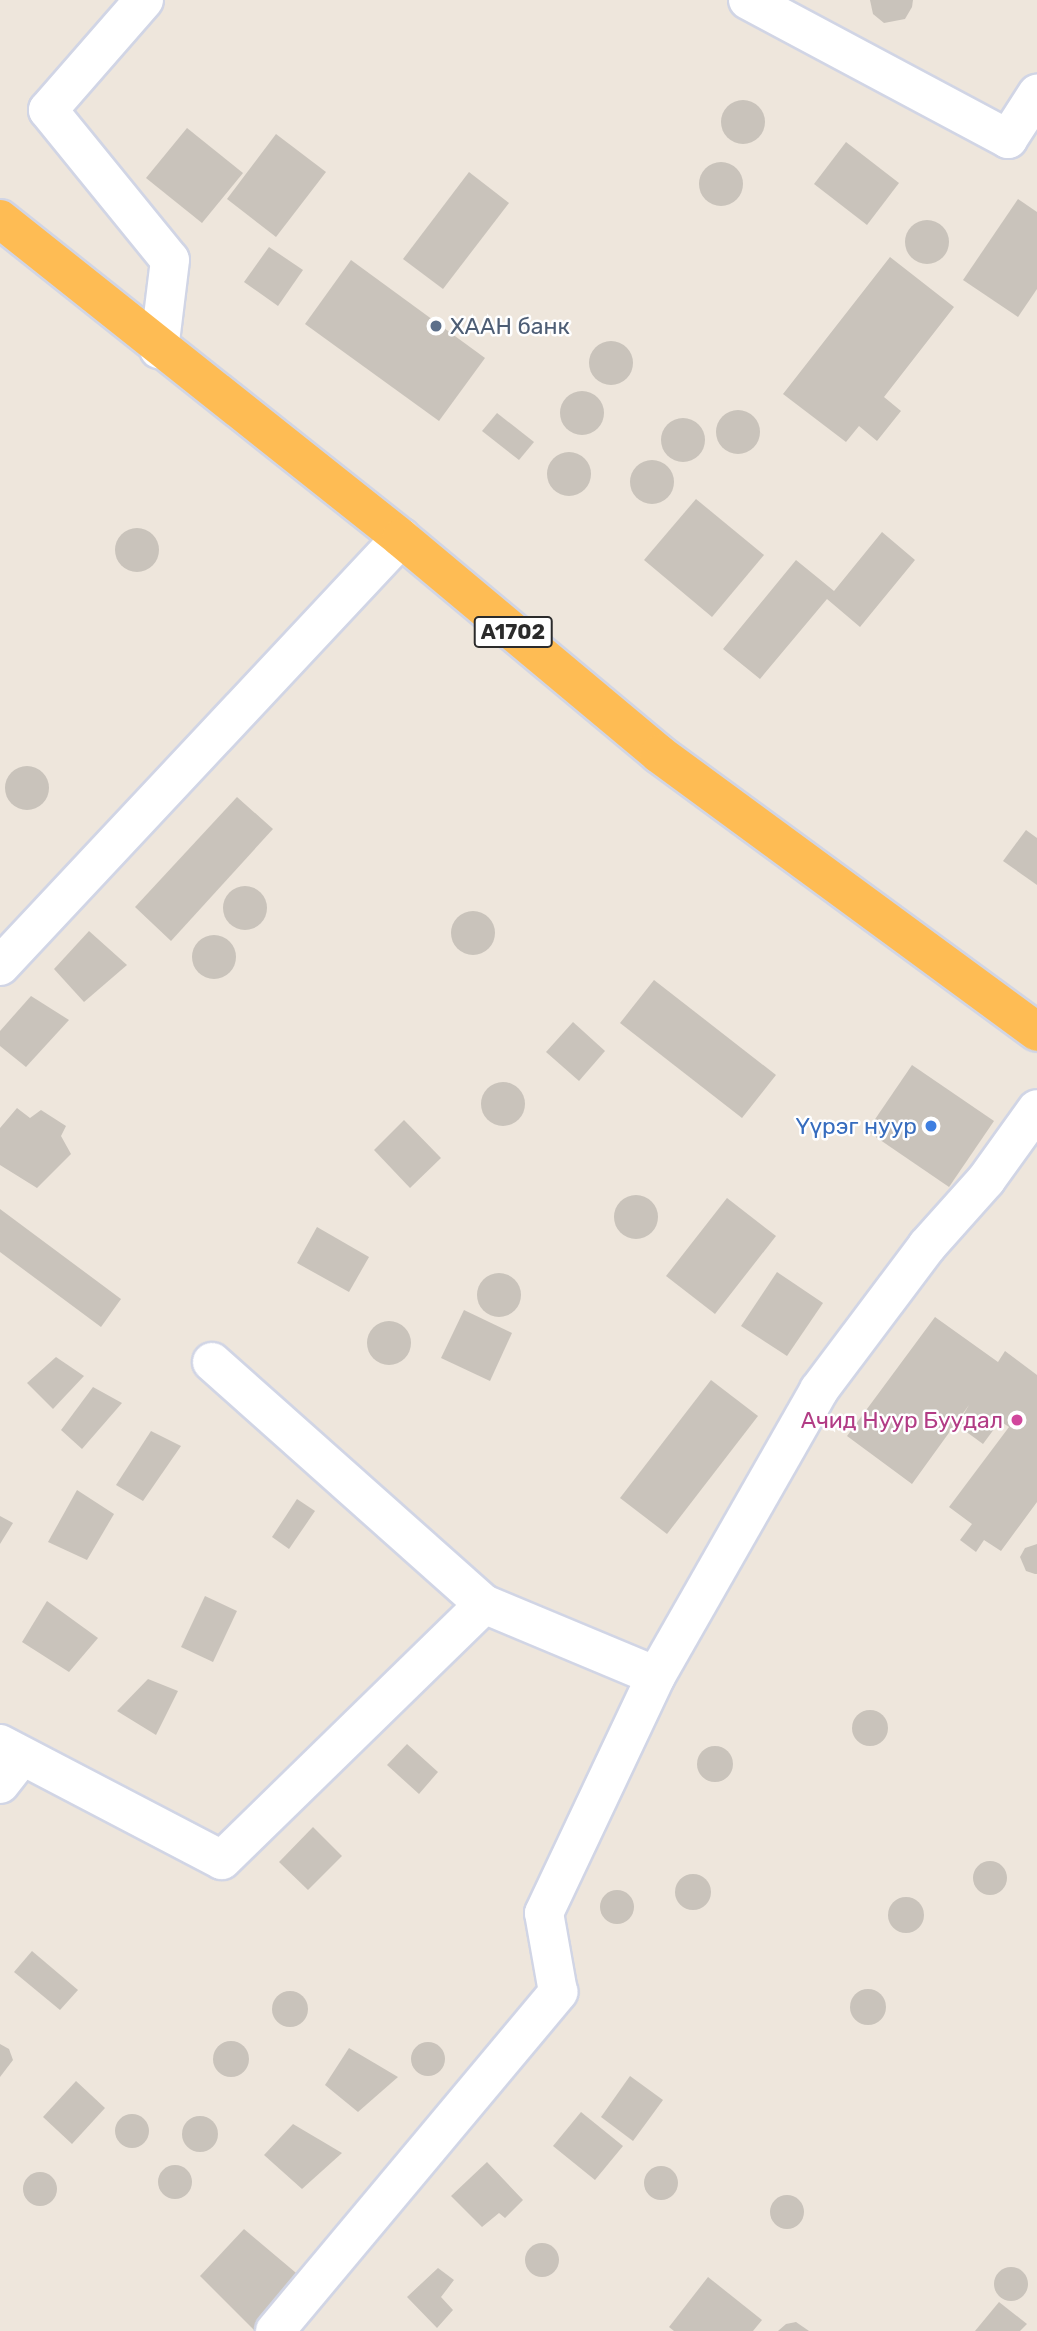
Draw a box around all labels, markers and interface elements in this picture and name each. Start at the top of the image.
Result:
place label: ХААН банк [450,312,570,340]
marker: ХААН банк [428,318,444,334]
road number: A1702 [473,614,553,650]
place label: Үүрэг нуур [795,1112,917,1140]
marker: Үүрэг нуур [923,1118,939,1134]
place label: Ачид Нуур Буудал [801,1406,1003,1434]
marker: Ачид Нуур Буудал [1009,1412,1025,1428]

